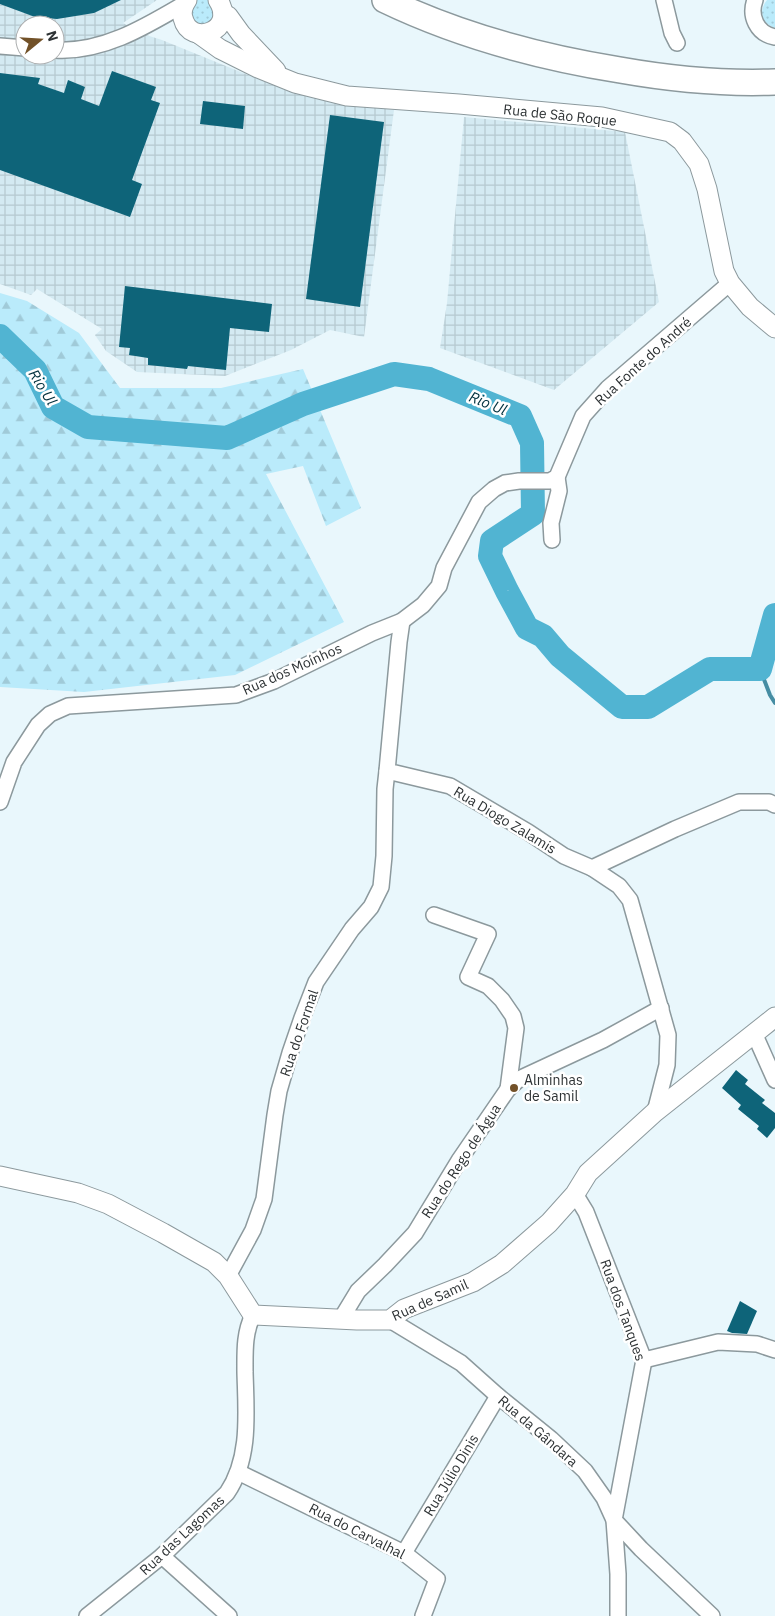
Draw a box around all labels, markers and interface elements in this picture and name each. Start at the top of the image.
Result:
north arrow [15,15,65,65]
text: N [42,28,62,44]
street label: Rua de São Roque [502,100,618,130]
street label: Rua Fonte do André [591,313,695,409]
water label: Rio Ul [25,365,61,409]
water label: Rio Ul [466,387,510,419]
street label: Rua dos Moínhos [239,639,345,699]
street label: Rua Diogo Zalamis [451,782,560,858]
street label: Rua do Formal [276,987,322,1079]
place label: Alminhas de Samil [524,1071,583,1105]
marker: Alminhas de Samil [508,1082,520,1094]
street label: Rua do Rego de Água [416,1099,505,1222]
street label: Rua dos Tanques [596,1257,650,1363]
street label: Rua de Samil [389,1275,471,1325]
street label: Rua da Gândara [494,1391,582,1471]
street label: Rua Júlio Dinis [419,1431,483,1519]
street label: Rua das Lagomas [136,1491,228,1579]
street label: Rua do Carvalhal [306,1499,408,1563]

